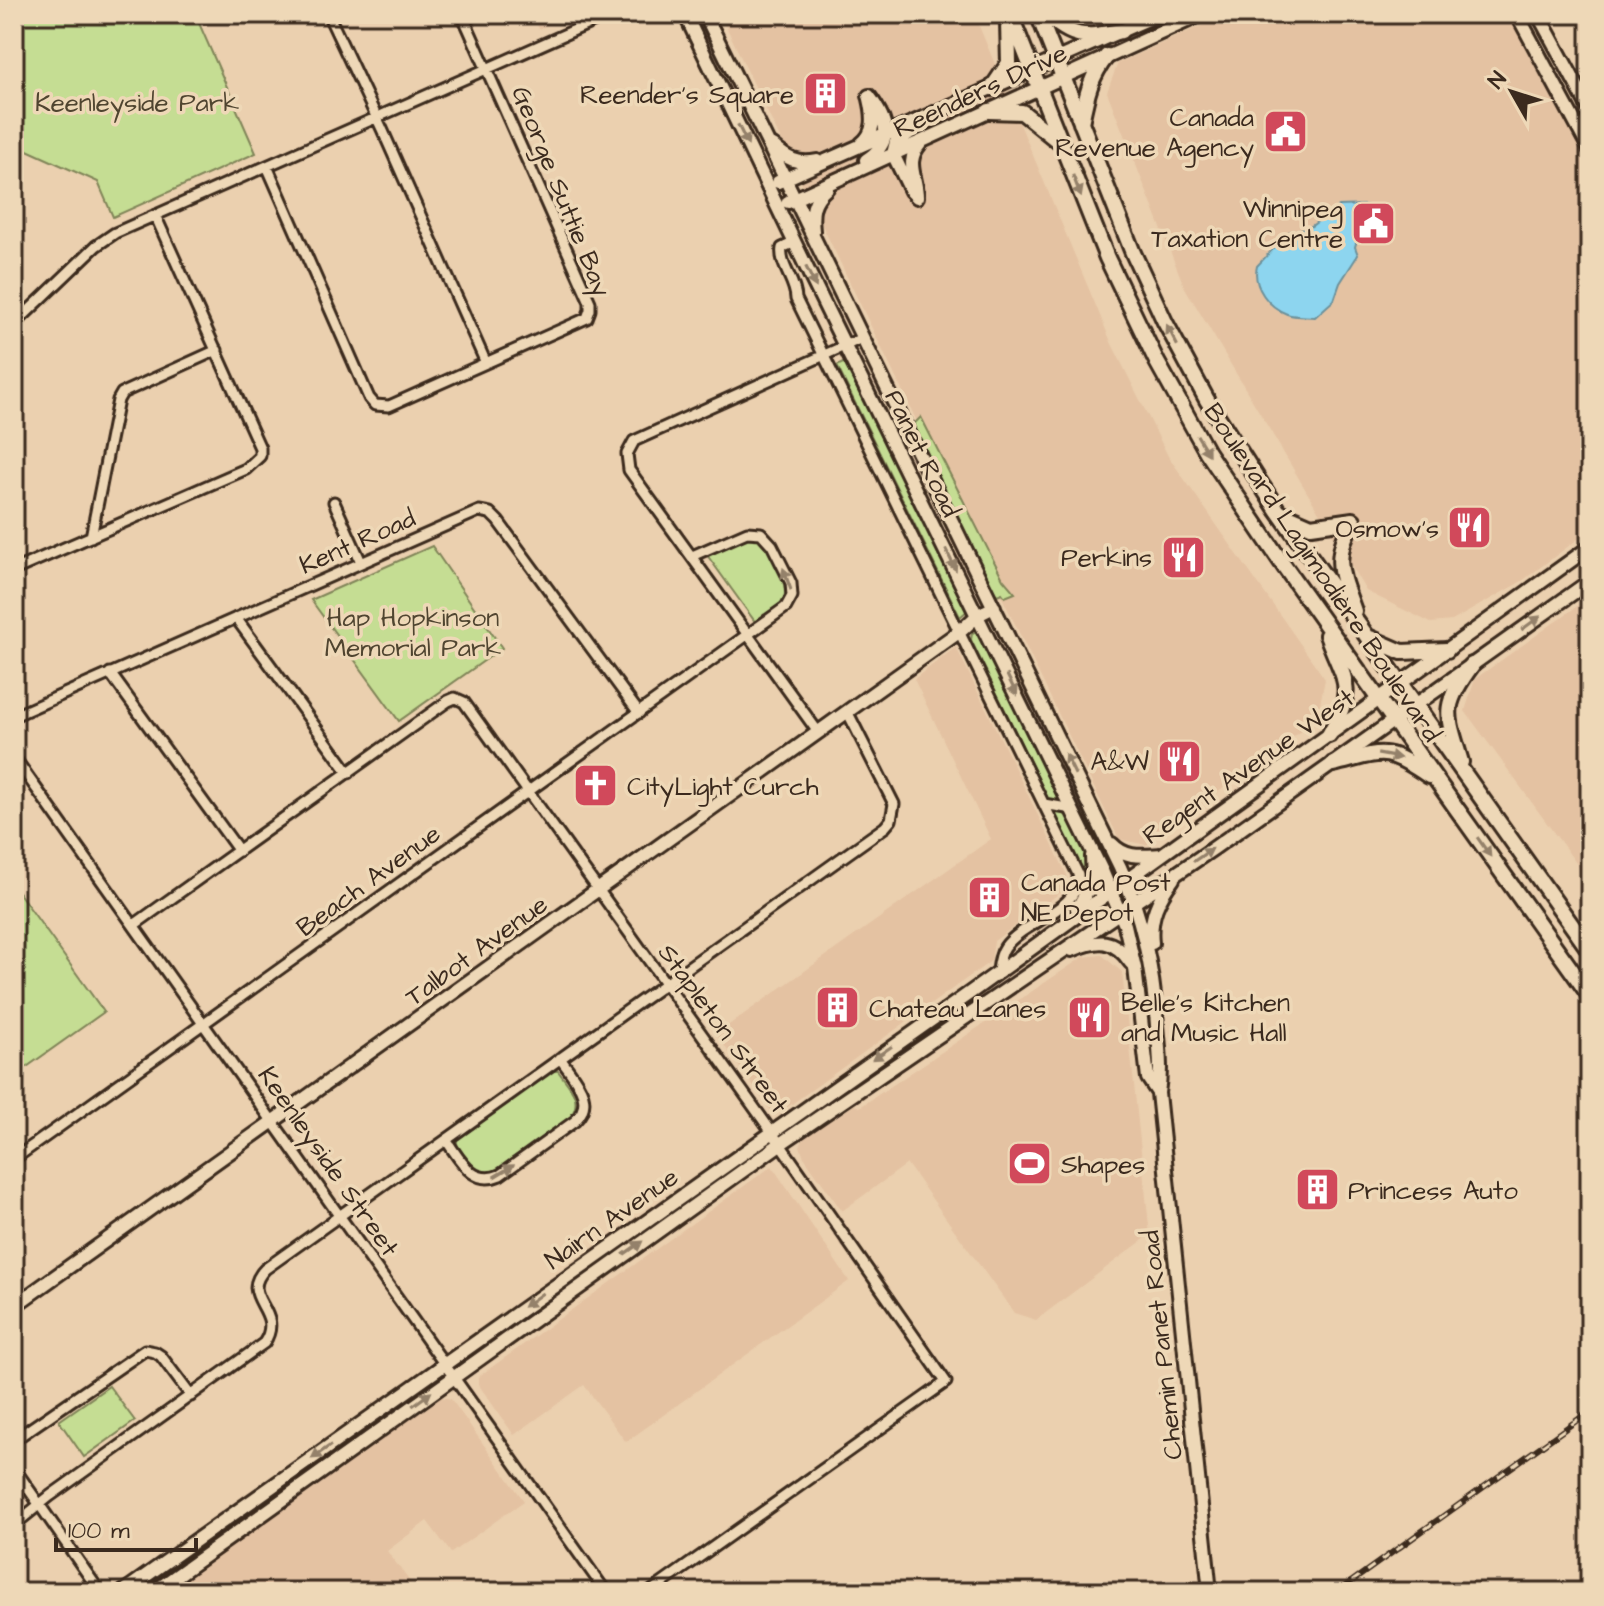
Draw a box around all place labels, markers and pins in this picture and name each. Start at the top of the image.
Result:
building icon: Reender's Square [801,70,849,118]
place label: Reender's Square [580,77,794,113]
place label: Canada Revenue Agency [1055,100,1254,168]
public building icon: Canada Revenue Agency [1261,108,1309,156]
place label: Winnipeg Taxation Centre [1151,191,1343,257]
public building icon: Winnipeg Taxation Centre [1350,199,1398,247]
restaurant icon: Osmow's [1446,504,1494,552]
place label: Osmow's [1335,511,1439,547]
restaurant icon: Perkins [1159,533,1207,581]
place label: Perkins [1061,540,1152,576]
restaurant icon: A&W [1156,737,1204,785]
place label: A&W [1090,744,1150,780]
church icon: CityLight Curch [572,762,620,810]
place label: CityLight Curch [627,769,819,807]
place label: Canada Post NE Depot [1021,865,1171,931]
building icon: Canada Post NE Depot [966,873,1014,921]
building icon: Chateau Lanes [814,984,862,1032]
place label: Belle's Kitchen and Music Hall [1121,985,1290,1051]
place label: Chateau Lanes [869,991,1046,1027]
restaurant icon: Belle's Kitchen and Music Hall [1066,993,1114,1041]
sports icon: Shapes [1006,1140,1054,1188]
place label: Shapes [1061,1147,1145,1183]
building icon: Princess Auto [1293,1166,1341,1214]
place label: Princess Auto [1348,1173,1518,1209]

